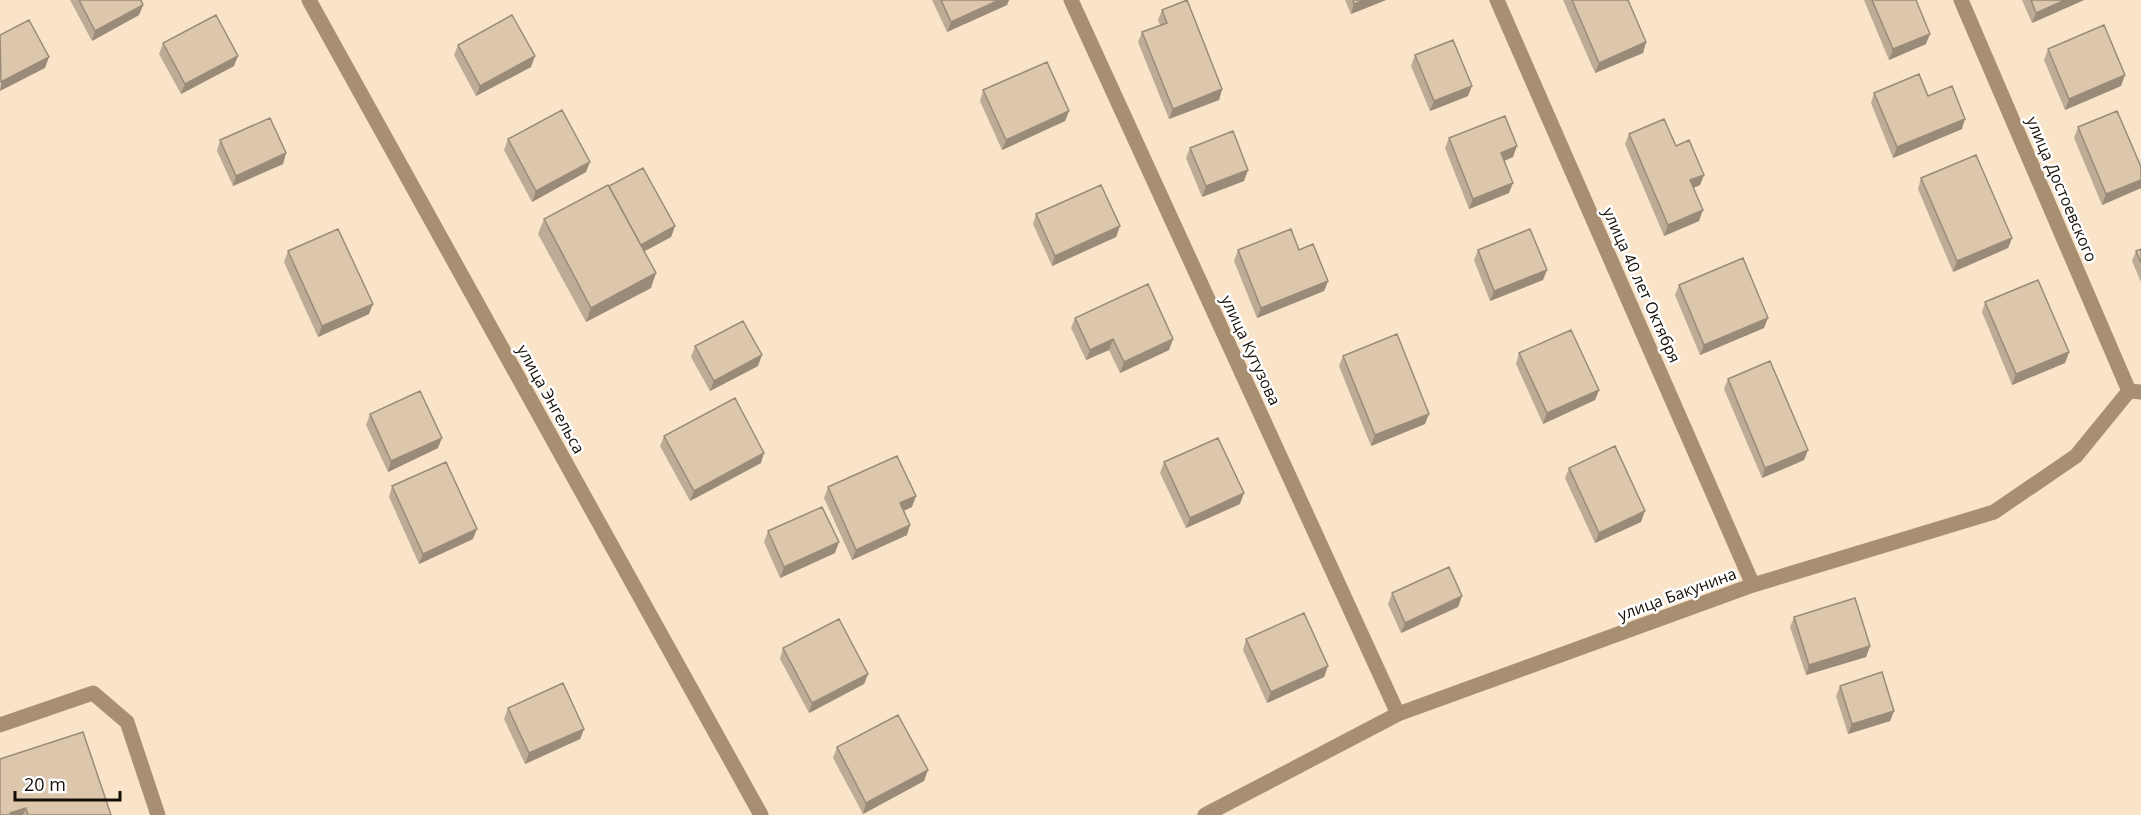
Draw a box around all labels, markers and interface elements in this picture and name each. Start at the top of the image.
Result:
street label: улица Достоевского [2021,113,2103,265]
street label: улица 40 лет Октября [1598,204,1686,366]
street label: улица Кутузова [1216,291,1286,409]
street label: улица Энгельса [512,340,590,458]
street label: улица Бакунина [1615,562,1739,626]
scale bar [15,764,120,802]
text: 20 m [24,772,66,796]

